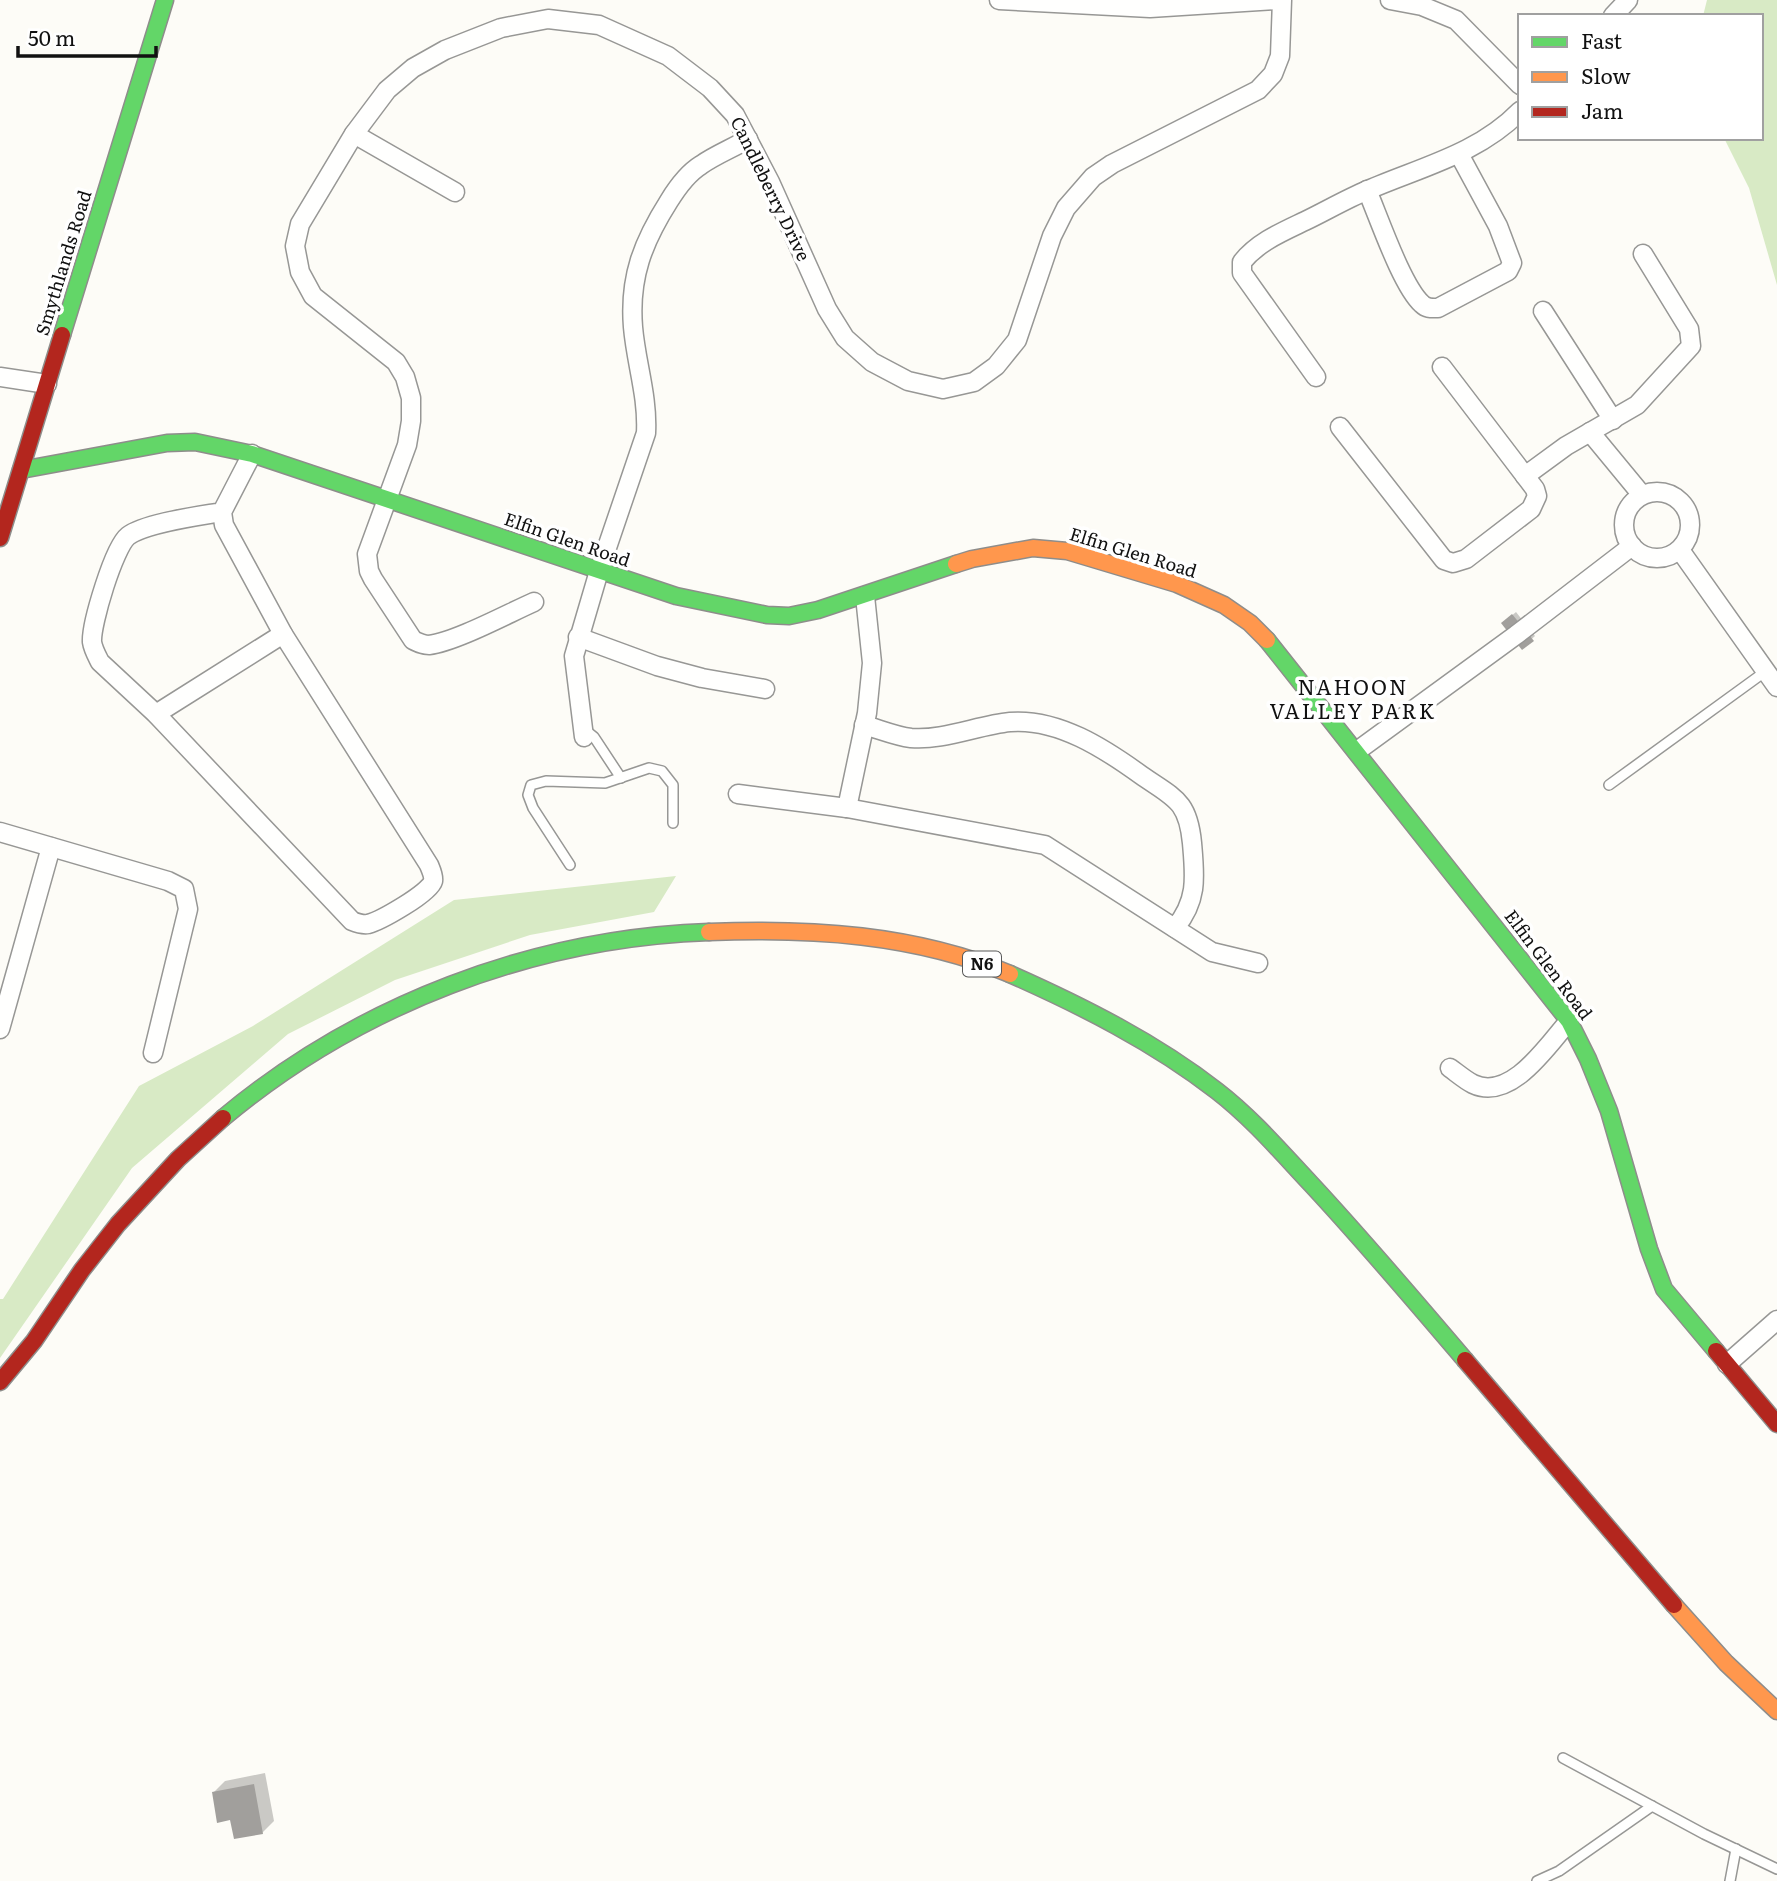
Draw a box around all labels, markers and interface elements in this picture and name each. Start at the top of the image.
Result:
scale bar [18,14,156,58]
legend [1518,14,1763,140]
text: 50 m [28,21,75,52]
text: Fast [1581,24,1622,55]
text: Slow [1581,59,1631,90]
text: Jam [1581,94,1623,125]
street label: Candleberry Drive [725,112,818,265]
street label: Smythlands Road [28,187,97,339]
street label: Elfin Glen Road [501,504,634,573]
street label: Elfin Glen Road [1066,519,1201,584]
district label: NAHOON VALLEY PARK [1269,670,1437,725]
street label: Elfin Glen Road [1499,903,1600,1025]
road number: N6 [963,952,1001,976]

